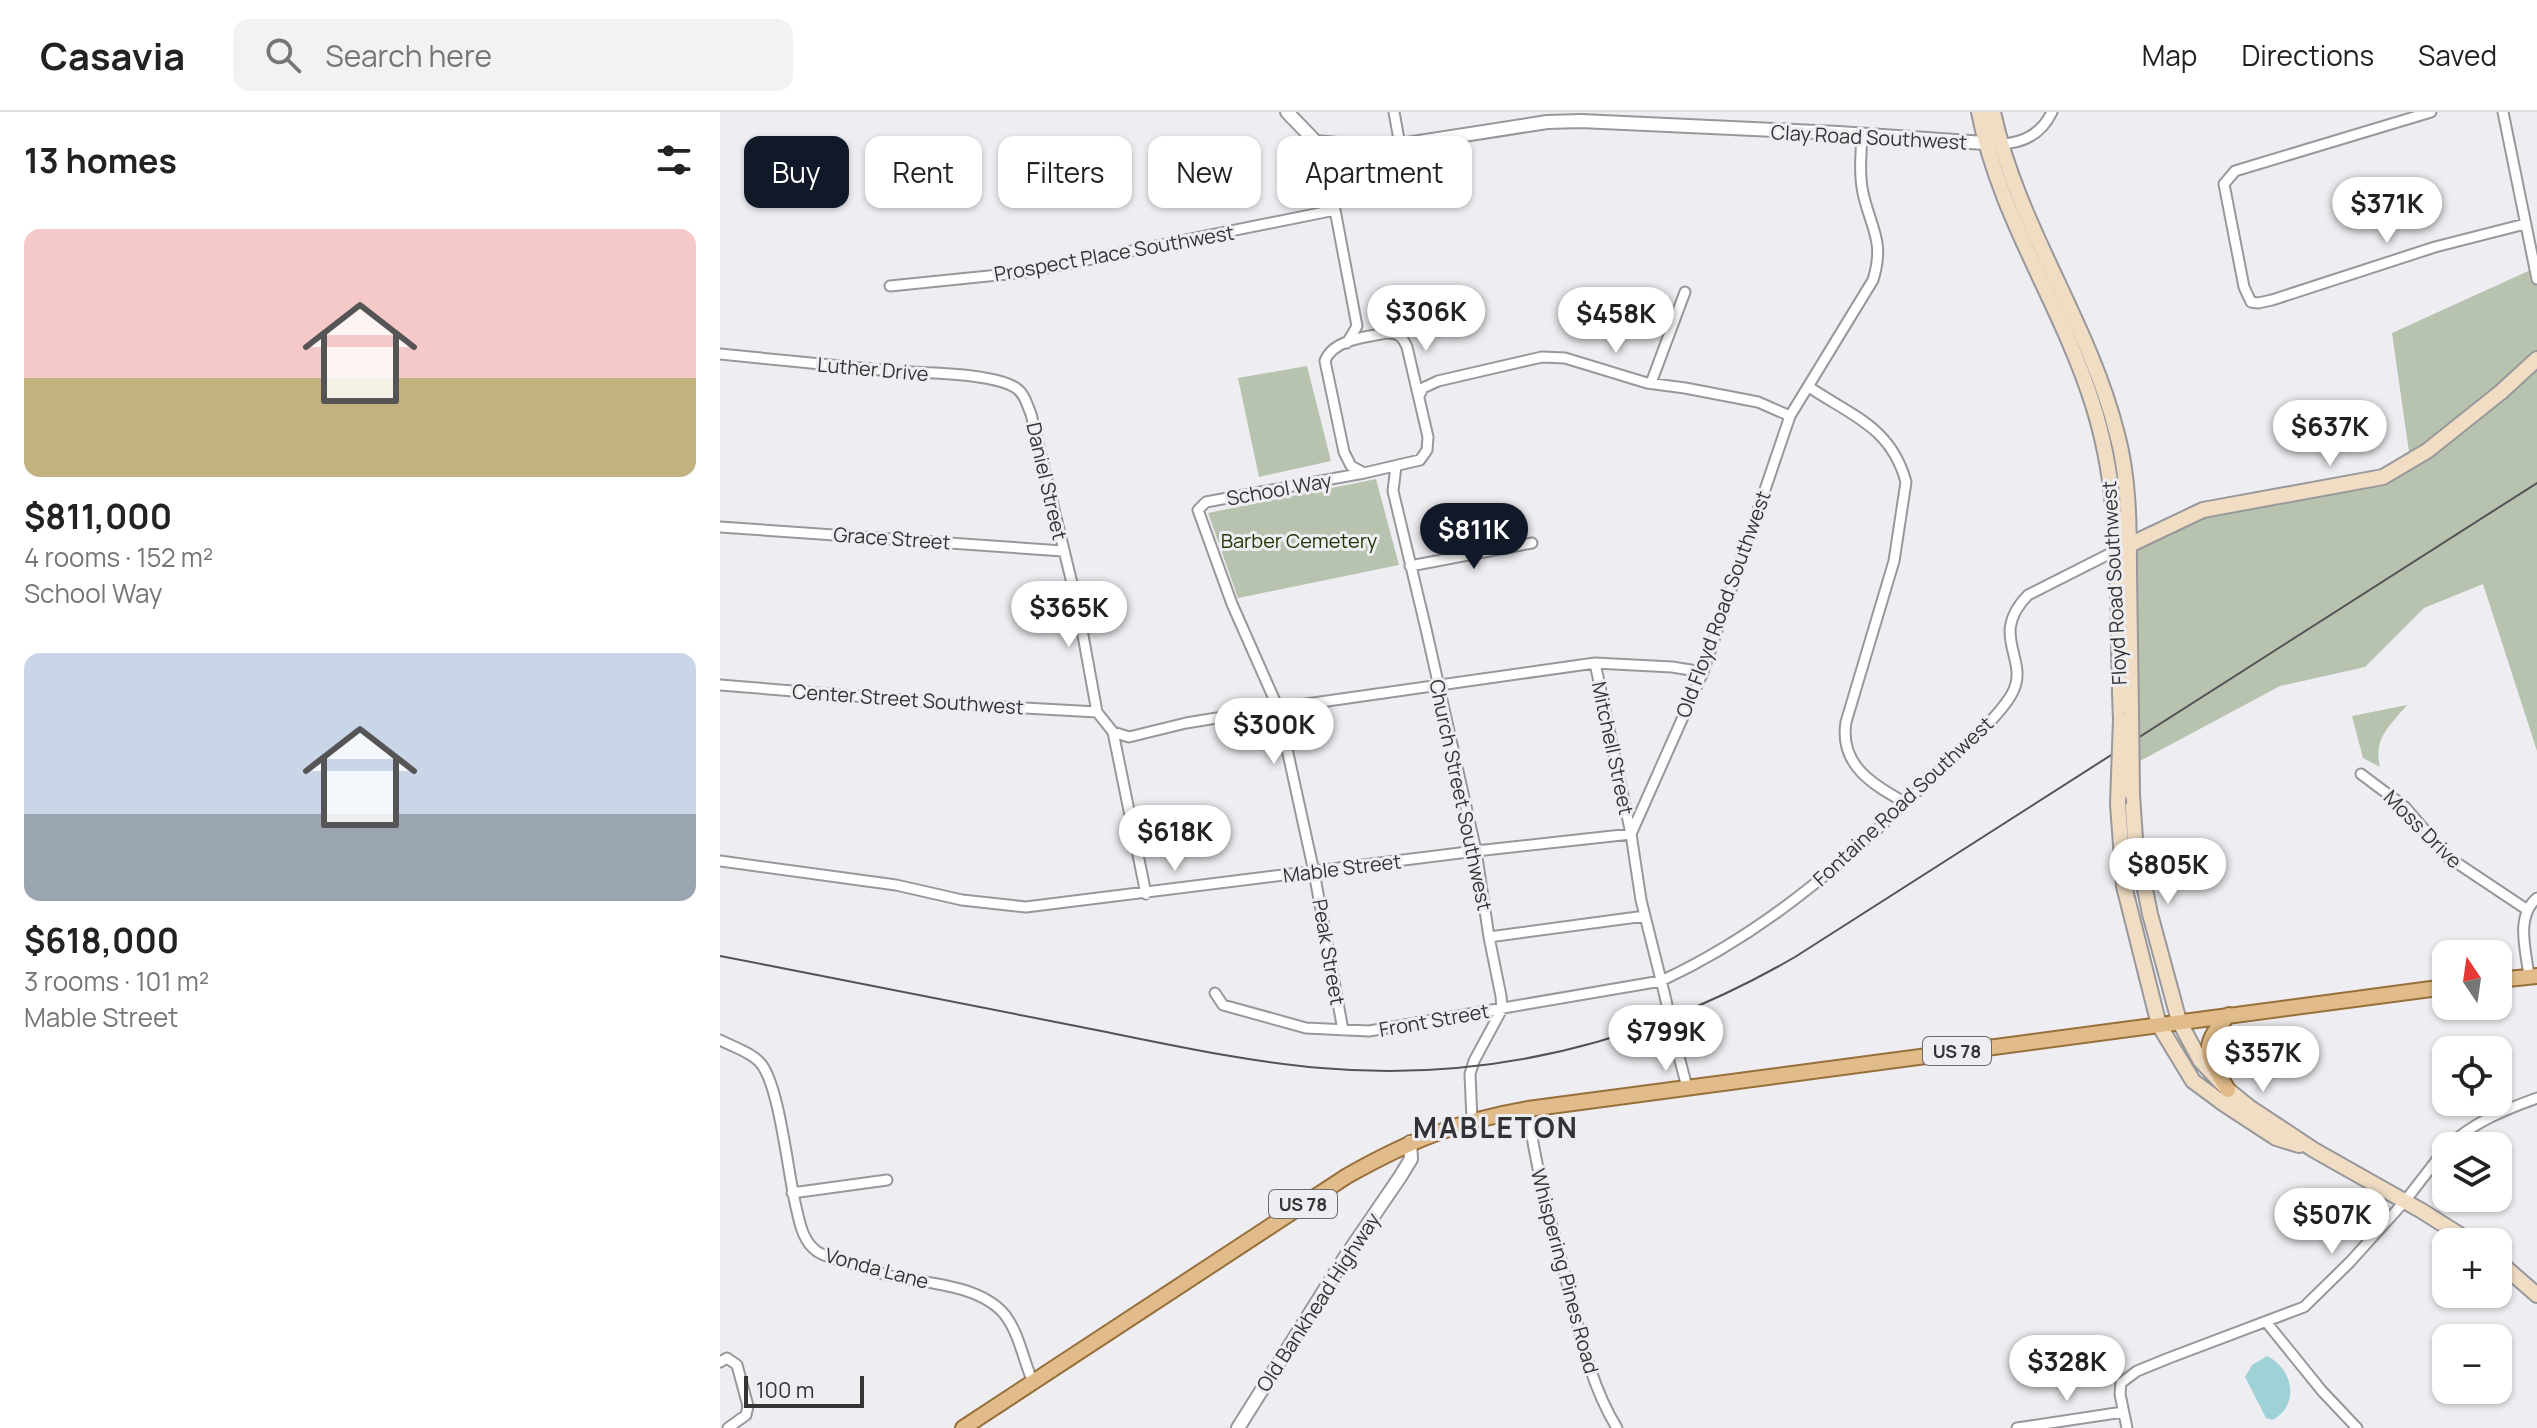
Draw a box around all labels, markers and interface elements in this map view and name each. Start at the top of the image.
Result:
search box [233,19,793,91]
text: Casavia [40,29,185,81]
icon: search [261,33,305,77]
text: Search here [325,35,492,76]
text: Map [2142,36,2197,74]
text: Directions [2241,36,2374,74]
text: Saved [2418,36,2497,74]
street label: Clay Road Southwest [1770,118,1968,156]
chip: Buy [744,136,849,208]
chip: Rent [865,136,982,208]
chip: Filters [998,136,1132,208]
chip: New [1148,136,1261,208]
chip: Apartment [1277,136,1472,208]
text: 13 homes [24,137,177,183]
icon: filters [652,138,696,182]
pin: $371K [2331,177,2443,245]
text: $371K [2350,185,2424,221]
street label: Prospect Place Southwest [992,219,1236,287]
icon: home [288,281,432,425]
pin: $306K [1370,285,1482,353]
pin: $458K [1560,287,1672,355]
text: $306K [1385,293,1467,329]
text: $458K [1576,295,1656,331]
street label: Luther Drive [816,351,930,387]
pin: $637K [2274,400,2386,468]
text: $637K [2291,408,2369,444]
street label: Daniel Street [1020,419,1074,543]
street label: School Way [1224,466,1334,512]
street label: Floyd Road Southwest [2095,480,2133,686]
street label: Old Floyd Road Southwest [1669,487,1777,721]
text: $811,000 [24,493,172,539]
pin: $811K [1418,503,1530,571]
text: $811K [1438,511,1510,547]
street label: Grace Street [833,520,951,556]
park label: Barber Cemetery [1221,527,1378,554]
text: 4 rooms · 152 m² [24,539,213,575]
text: School Way [24,575,162,611]
pin: $365K [1013,581,1125,649]
text: $365K [1029,589,1109,625]
street label: Center Street Southwest [791,677,1025,721]
street label: Church Street Southwest [1423,677,1499,913]
street label: Mitchell Street [1586,679,1640,817]
pin: $300K [1218,698,1330,766]
icon: home [288,705,432,849]
text: $300K [1233,706,1315,742]
street label: Fontaine Road Southwest [1807,710,1999,892]
street label: Moss Drive [2378,784,2468,874]
pin: $618K [1119,805,1231,873]
text: $618K [1137,813,1213,849]
pin: $805K [2112,838,2224,906]
text: $805K [2127,846,2209,882]
street label: Mable Street [1281,847,1403,889]
street label: Peak Street [1306,897,1352,1007]
text: $618,000 [24,917,179,963]
north arrow [2432,940,2512,1020]
map controls [2432,940,2512,1404]
text: 3 rooms · 101 m² [24,963,209,999]
street label: Front Street [1377,997,1491,1043]
text: Mable Street [24,999,179,1035]
pin: $799K [1610,1005,1722,1073]
text: $799K [1626,1013,1706,1049]
pin: $357K [2207,1026,2319,1094]
text: $357K [2224,1034,2302,1070]
button: locate [2432,1036,2512,1116]
road number: US 78 [1923,1037,1991,1065]
district label: MABLETON [1413,1108,1579,1146]
button: layers [2432,1132,2512,1212]
street label: Whispering Pines Road [1525,1166,1605,1376]
pin: $507K [2276,1188,2388,1256]
road number: US 78 [1269,1190,1337,1218]
text: $507K [2292,1196,2372,1232]
street label: Old Bankhead Highway [1250,1207,1386,1397]
button: + [2432,1228,2512,1308]
street label: Vonda Lane [822,1241,932,1295]
button: − [2432,1324,2512,1404]
pin: $328K [2011,1335,2123,1403]
text: $328K [2027,1343,2107,1379]
scale bar [744,1372,864,1408]
text: 100 m [756,1375,814,1405]

